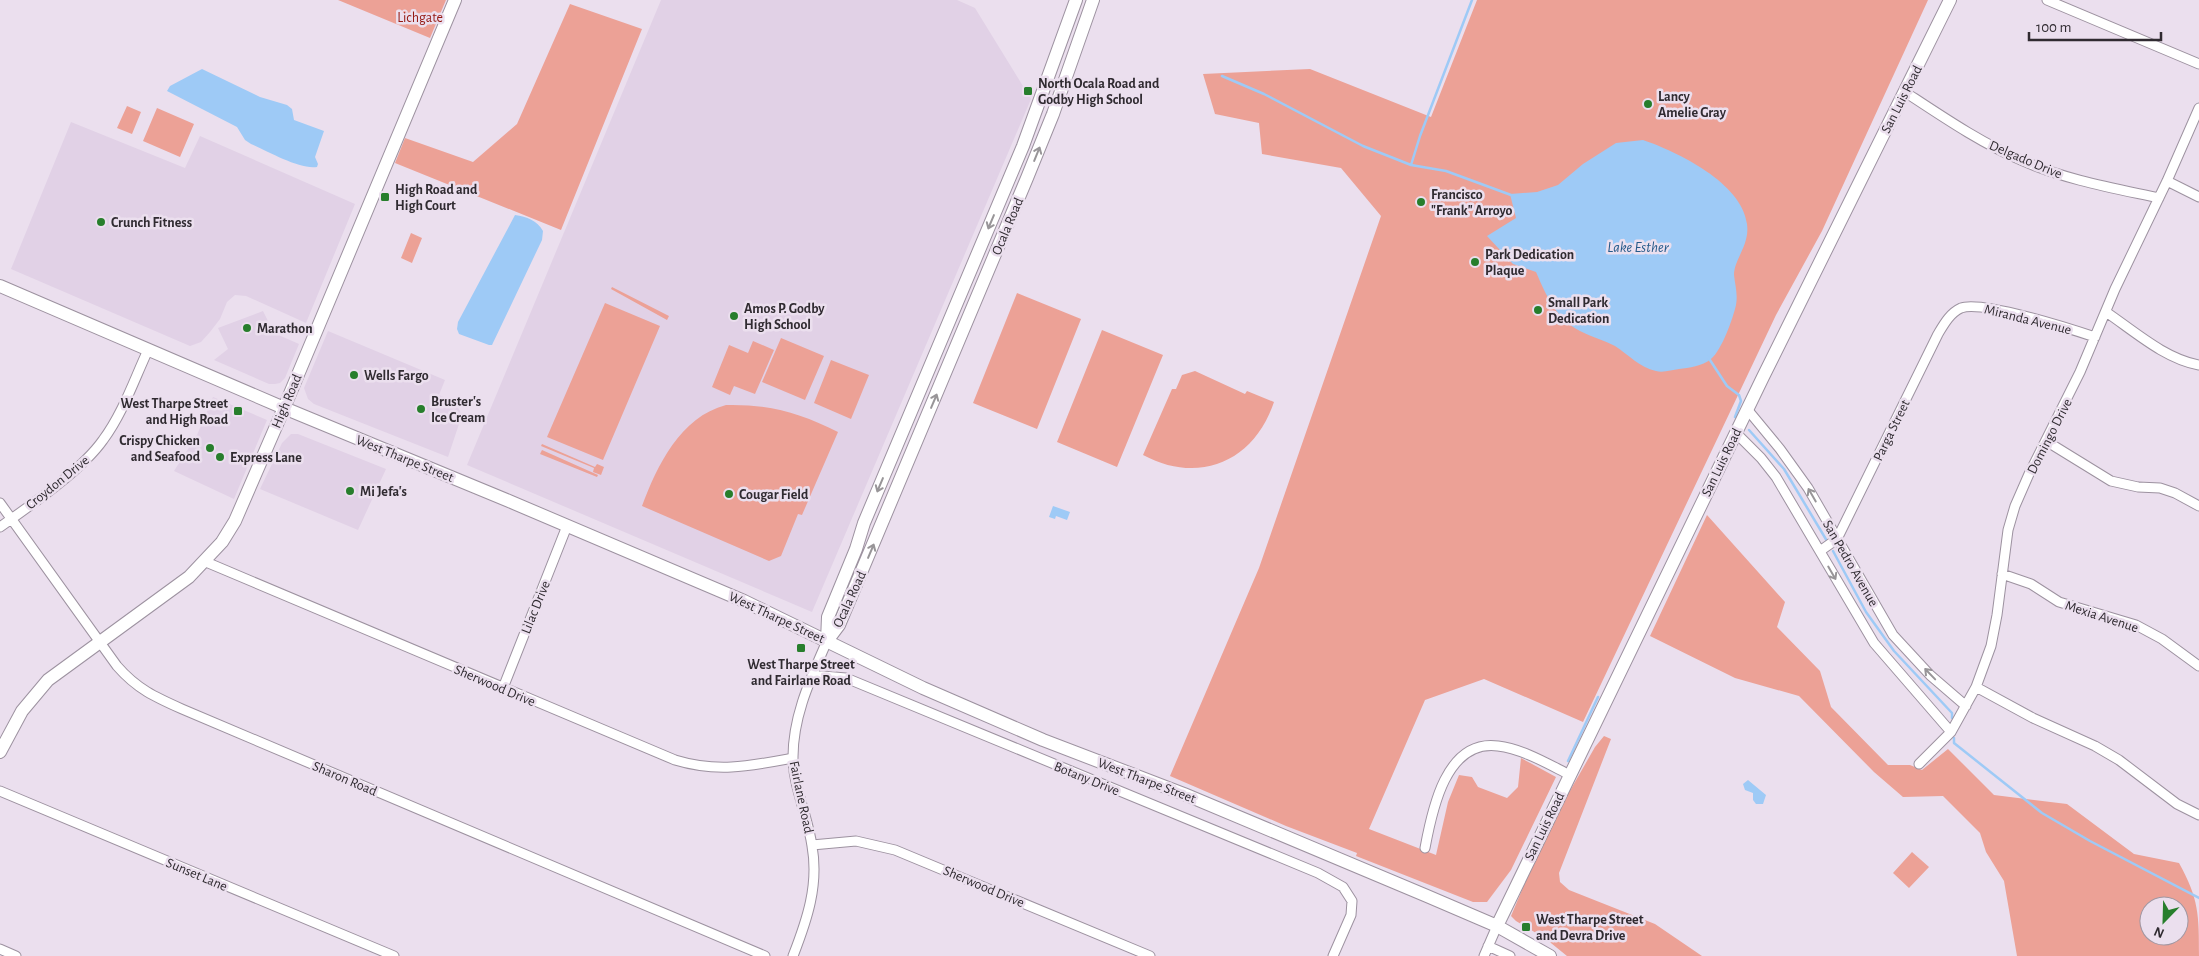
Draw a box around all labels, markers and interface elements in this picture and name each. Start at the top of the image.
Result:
scale bar [2029,10,2162,42]
park label: Lichgate [397,11,443,25]
text: 100 m [2036,20,2071,35]
street label: San Luis Road [1879,63,1925,136]
place label: North Ocala Road and Godby High School [1038,77,1160,107]
marker: North Ocala Road and Godby High School [1022,85,1034,97]
place label: Lancy Amelie Gray [1658,90,1727,120]
marker: Lancy Amelie Gray [1642,98,1654,110]
street label: Delgado Drive [1987,138,2064,182]
one-way arrow [1033,147,1042,162]
place label: High Road and High Court [395,183,478,213]
place label: Francisco "Frank" Arroyo [1431,188,1513,218]
marker: High Road and High Court [379,191,391,203]
street label: Ocala Road [990,196,1026,257]
marker: Francisco "Frank" Arroyo [1415,196,1427,208]
one-way arrow [985,215,994,230]
marker: Crunch Fitness [95,216,107,228]
place label: Crunch Fitness [111,216,192,230]
water label: Lake Esther [1607,240,1670,255]
place label: Park Dedication Plaque [1485,248,1574,278]
marker: Park Dedication Plaque [1469,256,1481,268]
place label: Small Park Dedication [1548,296,1609,326]
place label: Amos P. Godby High School [744,302,825,332]
street label: Miranda Avenue [1983,302,2073,338]
marker: Small Park Dedication [1532,304,1544,316]
marker: Amos P. Godby High School [728,310,740,322]
marker: Marathon [241,322,253,334]
place label: Marathon [257,322,313,336]
marker: Wells Fargo [348,369,360,381]
place label: Wells Fargo [364,369,429,383]
street label: High Road [269,372,305,430]
one-way arrow [929,394,939,409]
place label: Bruster's Ice Cream [431,395,485,425]
street label: Domingo Drive [2025,396,2075,476]
place label: West Tharpe Street and High Road [121,397,229,427]
street label: Parga Street [1871,397,1913,463]
marker: Bruster's Ice Cream [415,403,427,415]
marker: West Tharpe Street and High Road [232,405,244,417]
street label: San Luis Road [1699,426,1744,499]
street label: West Tharpe Street [354,433,456,485]
place label: Crispy Chicken and Seafood [119,434,201,464]
marker: Crispy Chicken and Seafood [204,442,216,454]
marker: Express Lane [214,451,226,463]
place label: Express Lane [230,451,302,465]
street label: Croydon Drive [23,453,92,512]
one-way arrow [875,477,885,492]
marker: Mi Jefa's [344,485,356,497]
place label: Mi Jefa's [360,485,407,499]
marker: Cougar Field [723,488,735,500]
place label: Cougar Field [739,488,809,502]
one-way arrow [1807,488,1817,503]
street label: San Pedro Avenue [1820,518,1880,609]
one-way arrow [868,543,877,558]
one-way arrow [1828,565,1838,580]
street label: Ocala Road [831,569,869,630]
street label: Lilac Drive [519,579,553,636]
street label: West Tharpe Street [726,590,827,646]
street label: Mexia Avenue [2063,599,2140,635]
marker: West Tharpe Street and Fairlane Road [795,642,807,654]
place label: West Tharpe Street and Fairlane Road [747,658,855,688]
street label: Sherwood Drive [452,663,537,709]
one-way arrow [1923,668,1936,680]
street label: West Tharpe Street [1096,756,1198,806]
street label: Sharon Road [310,759,379,799]
street label: Botany Drive [1052,759,1121,798]
street label: Fairlane Road [787,760,816,835]
street label: San Luis Road [1522,790,1567,863]
street label: Sunset Lane [164,856,229,894]
street label: Sherwood Drive [941,864,1026,910]
north arrow [2139,896,2189,946]
place label: West Tharpe Street and Devra Drive [1536,913,1644,943]
marker: West Tharpe Street and Devra Drive [1520,921,1532,933]
text: N [2152,924,2167,940]

